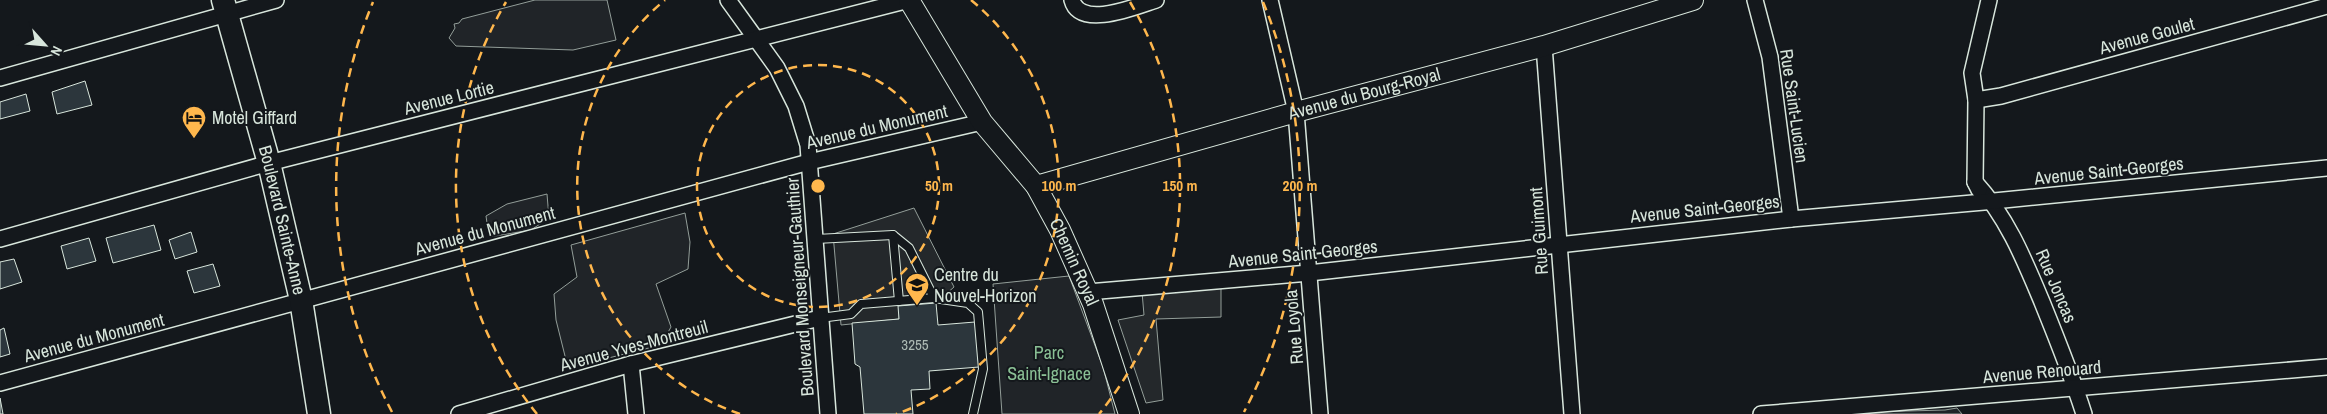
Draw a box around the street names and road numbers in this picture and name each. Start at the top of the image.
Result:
street label: Avenue Goulet [2096,11,2197,60]
street label: Rue Saint-Lucien [1774,47,1815,165]
street label: Avenue du Bourg-Royal [1284,61,1443,126]
street label: Avenue Lortie [400,74,496,121]
street label: Avenue du Monument [803,98,950,155]
street label: Boulevard Sainte-Anne [253,142,312,297]
street label: Avenue Saint-Georges [2032,150,2185,191]
street label: Boulevard Monseigneur-Gauthier [779,177,820,397]
street label: Rue Guimont [1523,186,1554,276]
street label: Avenue Saint-Georges [1628,188,1781,229]
street label: Avenue du Monument [411,200,558,262]
street label: Chemin Royal [1044,213,1105,310]
street label: Avenue Saint-Georges [1226,233,1379,274]
street label: Rue Joncas [2030,245,2083,327]
street label: Rue Loyola [1278,289,1309,365]
street label: Avenue du Monument [20,307,167,369]
street label: Avenue Yves-Montreuil [556,314,711,378]
street label: Avenue Renouard [1981,354,2102,389]

